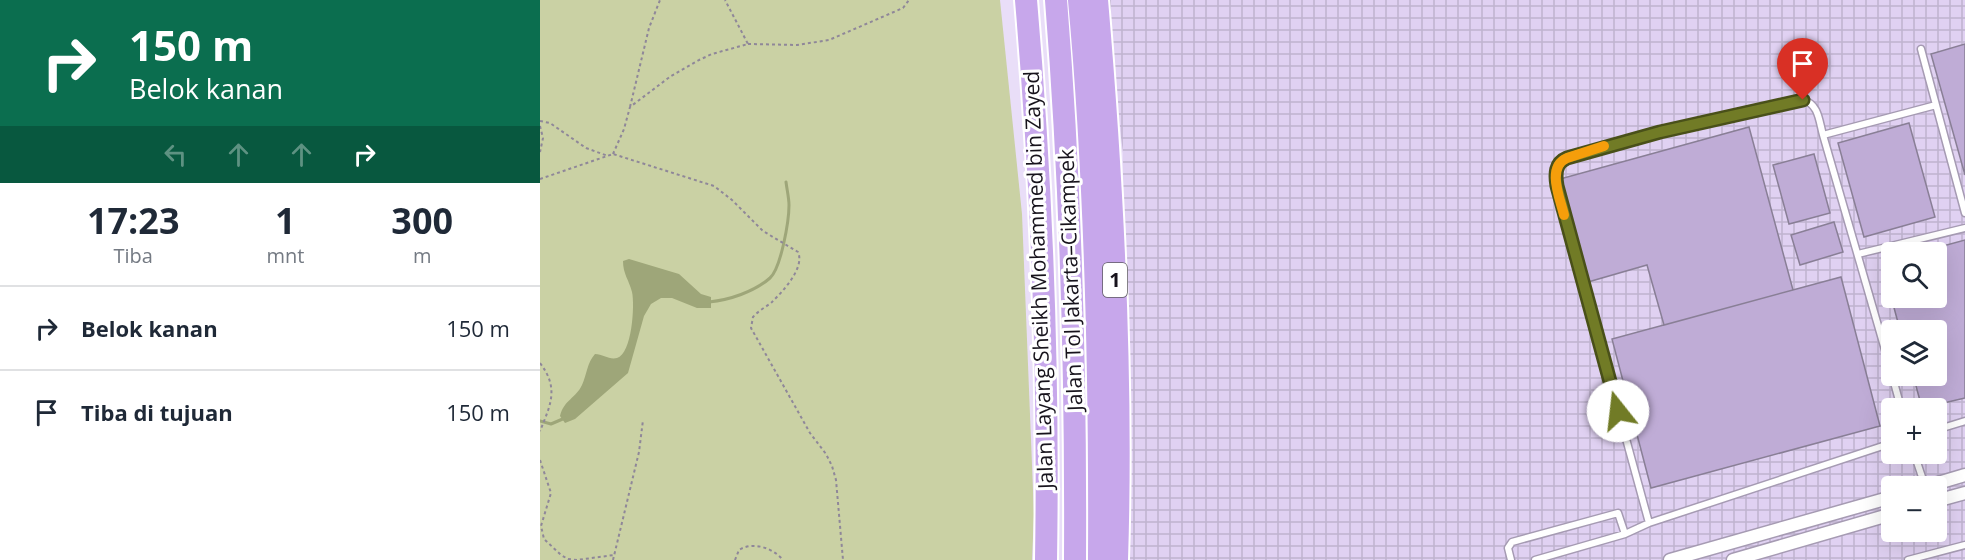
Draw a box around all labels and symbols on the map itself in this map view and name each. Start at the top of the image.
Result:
pin [1777,38,1828,100]
street label: Jalan Layang Sheikh Mohammed bin Zayed [1017,70,1059,492]
street label: Jalan Tol Jakarta–Cikampek [1051,149,1089,414]
road number: 1 [1103,263,1127,297]
position arrow [1586,379,1650,443]

